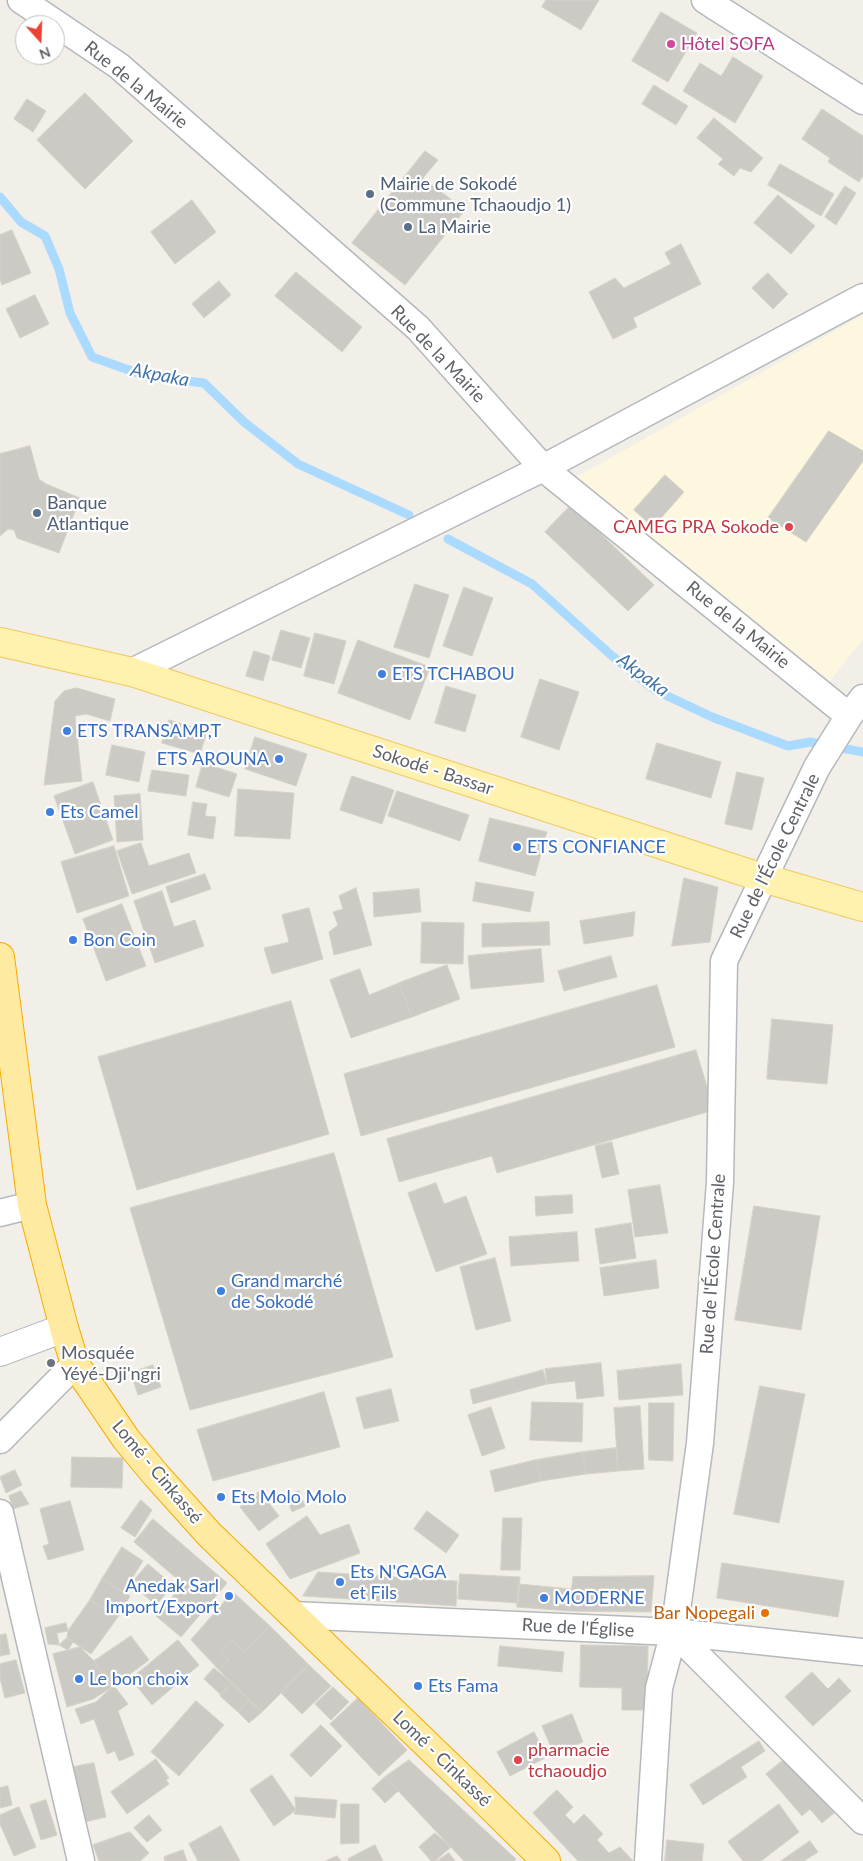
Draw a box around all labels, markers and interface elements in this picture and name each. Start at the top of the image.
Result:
north arrow [15,15,65,65]
place label: Hôtel SOFA [681,33,775,55]
street label: Rue de la Mairie [80,37,192,133]
marker: Hôtel SOFA [665,38,677,50]
text: N [37,44,53,63]
place label: Mairie de Sokodé (Commune Tchaoudjo 1) [380,173,571,215]
marker: Mairie de Sokodé (Commune Tchaoudjo 1) [364,188,376,200]
place label: La Mairie [418,216,491,238]
marker: La Mairie [402,221,414,233]
street label: Rue de la Mairie [386,301,490,407]
water label: Akpaka [129,358,191,392]
place label: Banque Atlantique [47,492,129,534]
marker: Banque Atlantique [31,507,43,519]
place label: CAMEG PRA Sokode [613,516,779,538]
marker: CAMEG PRA Sokode [783,521,795,533]
street label: Rue de la Mairie [682,577,794,673]
water label: Akpaka [613,648,673,702]
place label: ETS TCHABOU [392,663,515,685]
marker: ETS TCHABOU [376,668,388,680]
place label: ETS TRANSAMP,T [77,720,221,742]
marker: ETS TRANSAMP,T [61,725,73,737]
street label: Sokodé - Bassar [370,740,496,800]
place label: ETS AROUNA [157,748,269,770]
marker: ETS AROUNA [273,753,285,765]
street label: Rue de l'École Centrale [726,770,824,942]
place label: Ets Camel [60,801,138,823]
marker: Ets Camel [44,806,56,818]
place label: ETS CONFIANCE [527,836,666,858]
marker: ETS CONFIANCE [511,841,523,853]
place label: Bon Coin [83,929,156,951]
marker: Bon Coin [67,934,79,946]
street label: Rue de l'École Centrale [696,1173,730,1355]
place label: Grand marché de Sokodé [231,1270,342,1312]
marker: Grand marché de Sokodé [215,1285,227,1297]
place label: Mosquée Yéyé-Dji'ngri [61,1342,161,1385]
marker: Mosquée Yéyé-Dji'ngri [45,1357,57,1369]
street label: Lomé - Cinkassé [107,1416,207,1528]
place label: Ets Molo Molo [231,1486,347,1508]
marker: Ets Molo Molo [215,1491,227,1503]
place label: Ets N'GAGA et Fils [350,1561,446,1604]
place label: Anedak Sarl Import/Export [105,1575,219,1618]
marker: Ets N'GAGA et Fils [334,1576,346,1588]
place label: MODERNE [554,1587,645,1609]
marker: Anedak Sarl Import/Export [223,1590,235,1602]
marker: MODERNE [538,1592,550,1604]
place label: Bar Nopegali [653,1602,755,1624]
marker: Bar Nopegali [759,1607,771,1619]
street label: Rue de l'Église [521,1614,635,1642]
place label: Le bon choix [89,1668,189,1690]
marker: Le bon choix [73,1673,85,1685]
place label: Ets Fama [428,1675,498,1697]
marker: Ets Fama [412,1680,424,1692]
street label: Lomé - Cinkassé [388,1707,496,1811]
place label: pharmacie tchaoudjo [528,1739,610,1782]
marker: pharmacie tchaoudjo [512,1754,524,1766]

